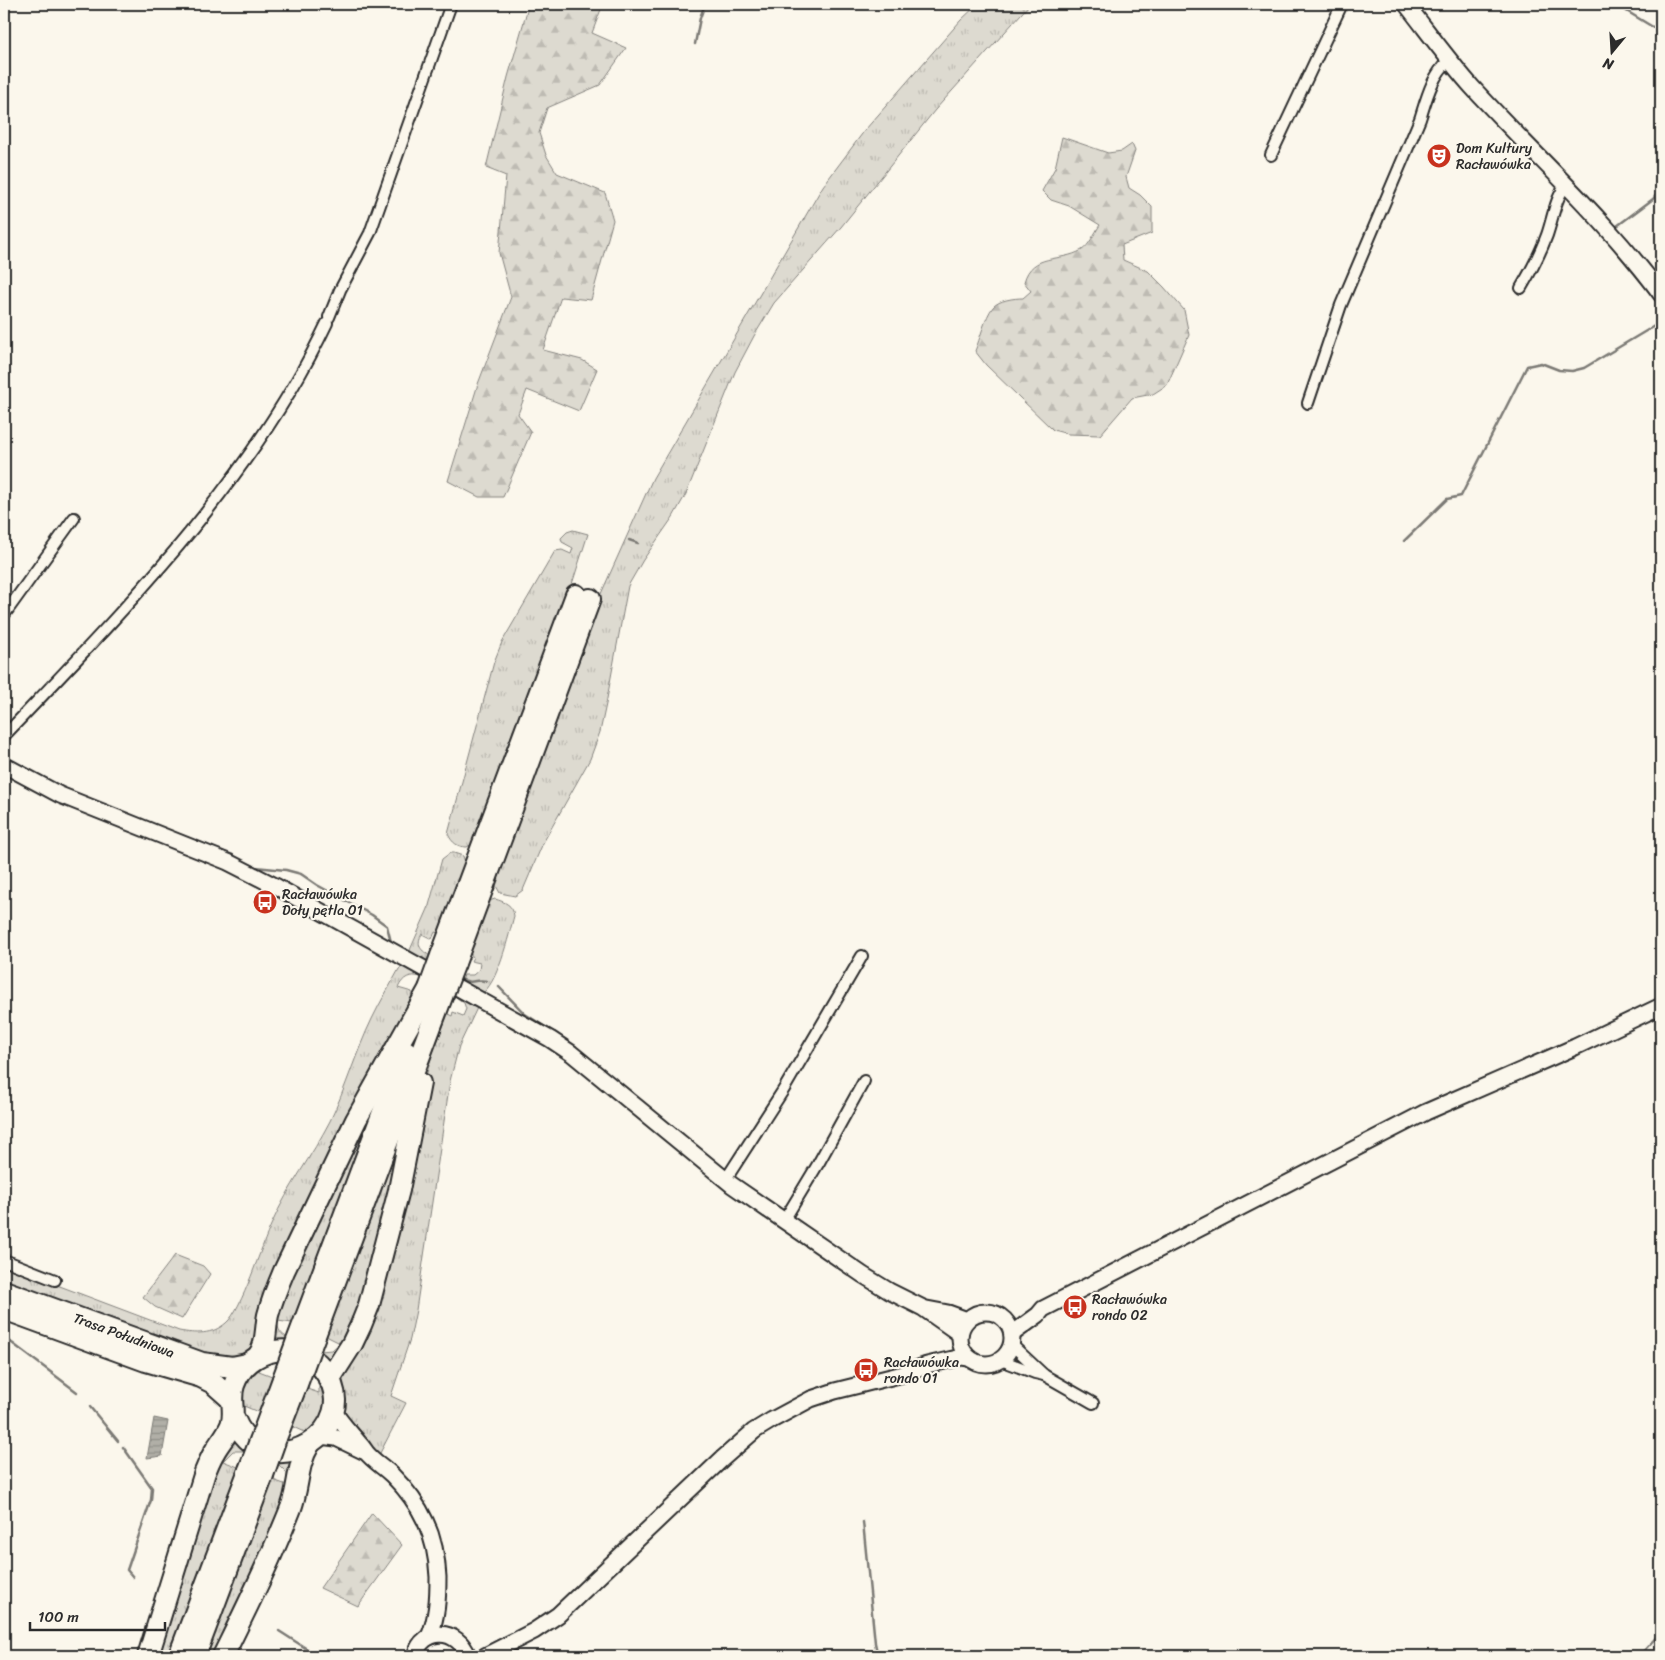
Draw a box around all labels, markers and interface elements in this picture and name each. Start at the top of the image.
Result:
north arrow [1588,28,1638,78]
text: N [1599,50,1618,78]
place label: Dom Kultury Racławówka [1456,136,1533,177]
theatre icon: Dom Kultury Racławówka [1426,143,1452,169]
place label: Racławówka Doły pętla 01 [282,882,363,923]
bus stop icon: Racławówka Doły pętla 01 [252,889,278,915]
place label: Racławówka rondo 02 [1092,1287,1167,1328]
bus stop icon: Racławówka rondo 02 [1062,1294,1088,1320]
street label: Trasa Południowa [70,1306,178,1365]
place label: Racławówka rondo 01 [884,1350,959,1391]
bus stop icon: Racławówka rondo 01 [853,1357,879,1383]
scale bar [30,1600,165,1632]
text: 100 m [38,1604,79,1630]

